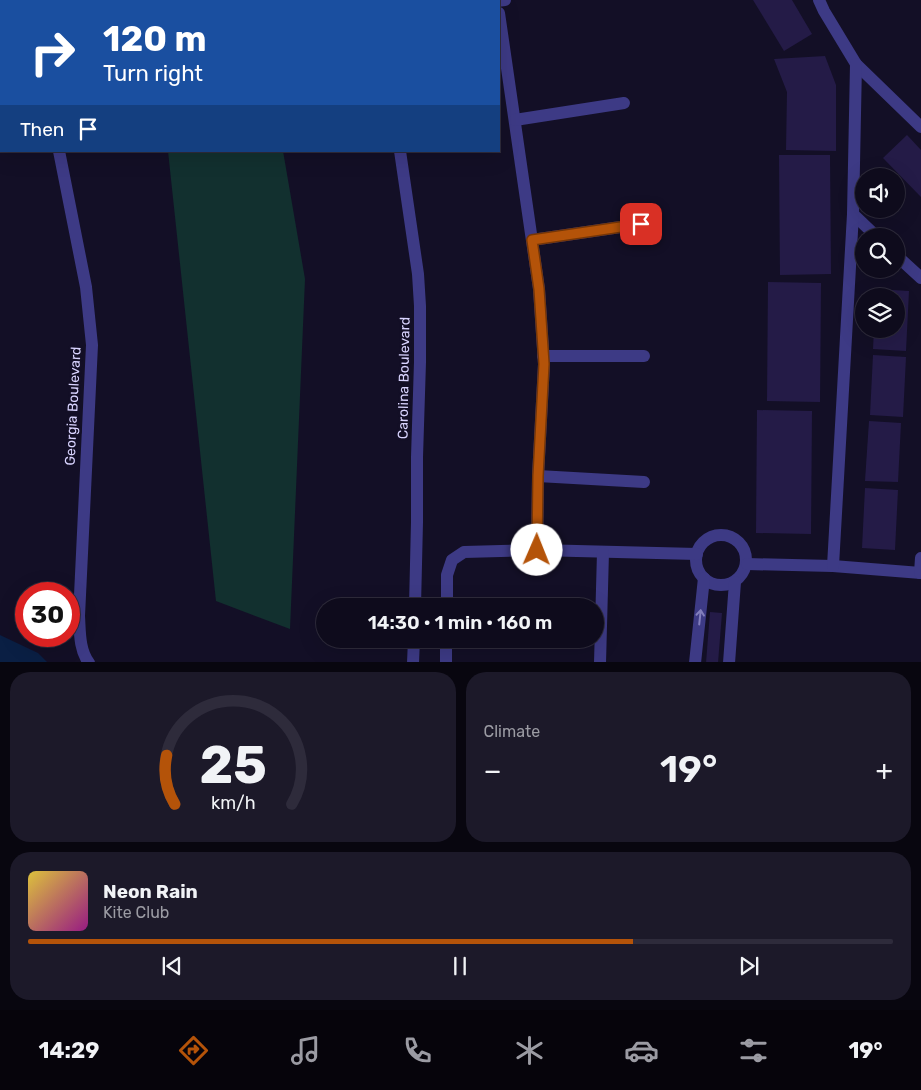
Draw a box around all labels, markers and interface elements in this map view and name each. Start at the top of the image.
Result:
text: 120 m [103,18,206,60]
icon: right [20,20,85,85]
text: Turn right [103,60,203,87]
icon: arrive [74,115,102,143]
text: Then [20,118,64,141]
map controls [855,168,905,338]
button: sound [855,168,905,218]
pin [620,203,662,245]
icon: arrive [627,210,655,238]
button: search [855,228,905,278]
button: layers [855,288,905,338]
street label: Carolina Boulevard [394,317,414,439]
street label: Georgia Boulevard [61,346,85,466]
position arrow [510,523,562,575]
speed limit sign: 30 [15,582,80,647]
one-way arrow [695,610,705,626]
text: 14:30 · 1 min · 160 m [368,611,552,634]
text: Climate [484,722,540,741]
text: 25 [199,734,266,796]
text: 19° [660,746,717,792]
text: − [484,754,502,787]
text: + [876,754,893,787]
text: km/h [210,792,255,813]
text: Neon Rain [103,880,198,903]
text: Kite Club [103,903,169,922]
icon: previous [158,952,186,980]
icon: pause [446,952,474,980]
icon: next [735,952,763,980]
icon: directions [176,1033,211,1068]
icon: music [288,1033,323,1068]
icon: phone [400,1033,435,1068]
icon: climate [512,1033,547,1068]
icon: car [624,1033,659,1068]
icon: filters [736,1033,771,1068]
text: 14:29 [39,1037,99,1064]
text: 19° [848,1037,882,1064]

